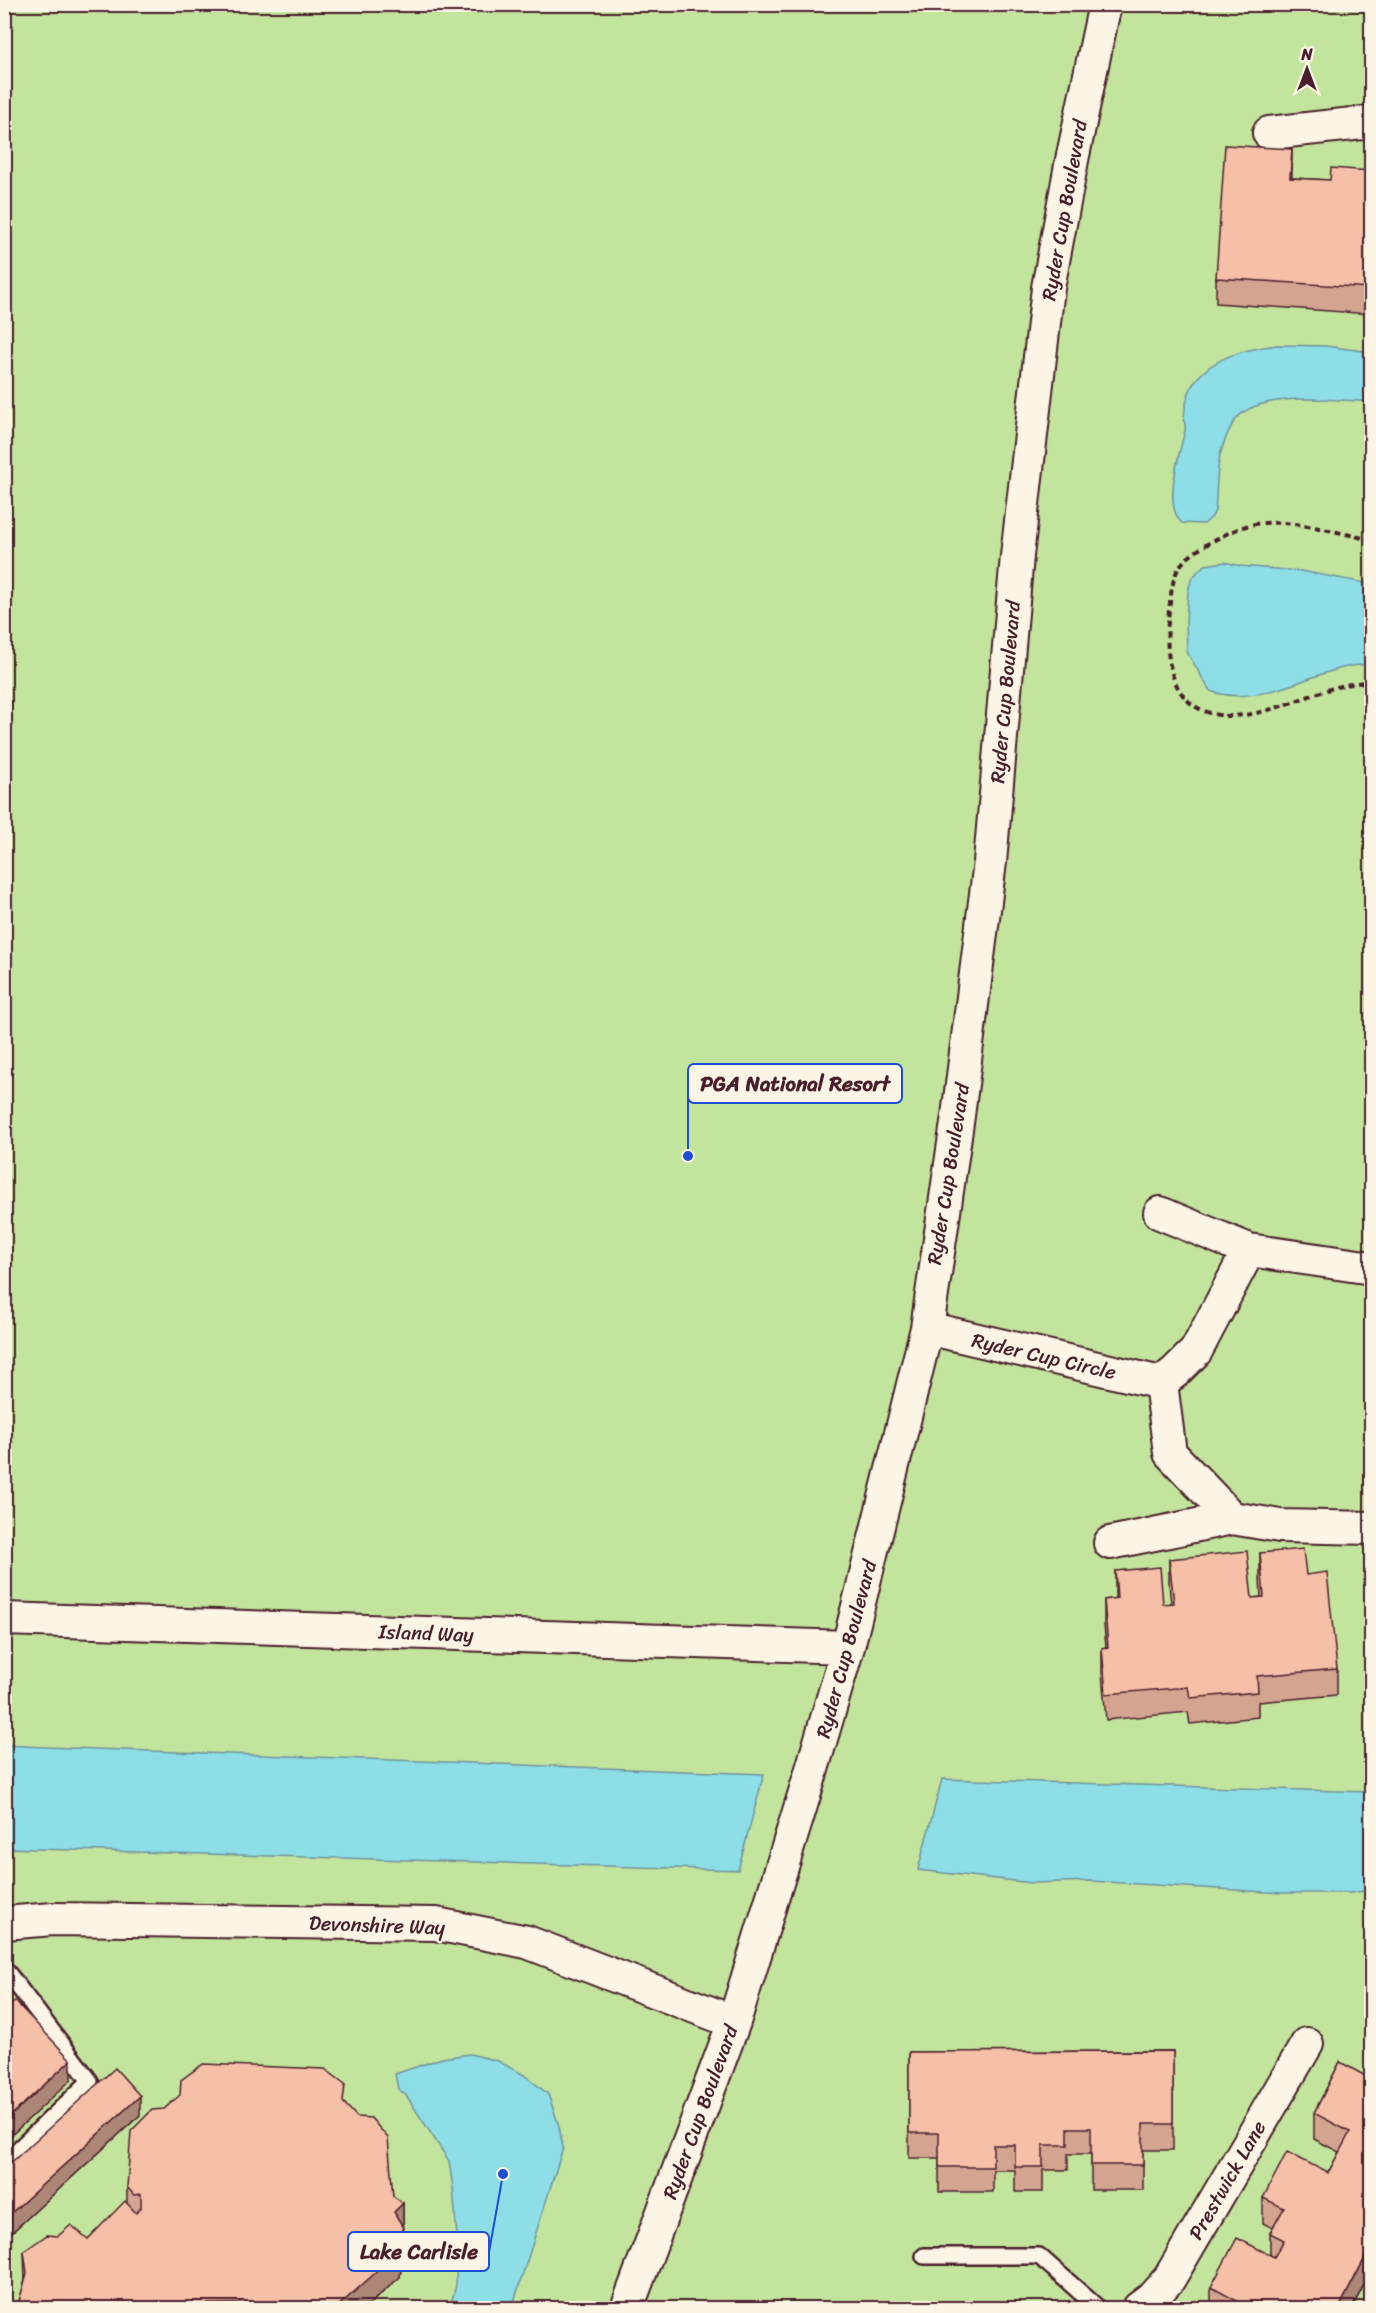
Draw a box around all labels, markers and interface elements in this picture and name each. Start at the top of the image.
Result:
north arrow [1277,39,1337,99]
text: N [1300,40,1313,69]
street label: Ryder Cup Boulevard [1031,115,1098,303]
street label: Ryder Cup Boulevard [980,598,1031,785]
callout: PGA National Resort [688,1064,902,1103]
text: PGA National Resort [700,1065,891,1103]
street label: Ryder Cup Boulevard [917,1079,980,1267]
street label: Ryder Cup Circle [968,1323,1120,1390]
street label: Ryder Cup Boulevard [806,1555,887,1742]
street label: Island Way [377,1614,475,1653]
street label: Devonshire Way [308,1906,446,1945]
street label: Ryder Cup Boulevard [653,2019,749,2204]
street label: Prestwick Lane [1179,2114,1276,2247]
callout: Lake Carlisle [348,2232,489,2271]
text: Lake Carlisle [360,2233,478,2271]

